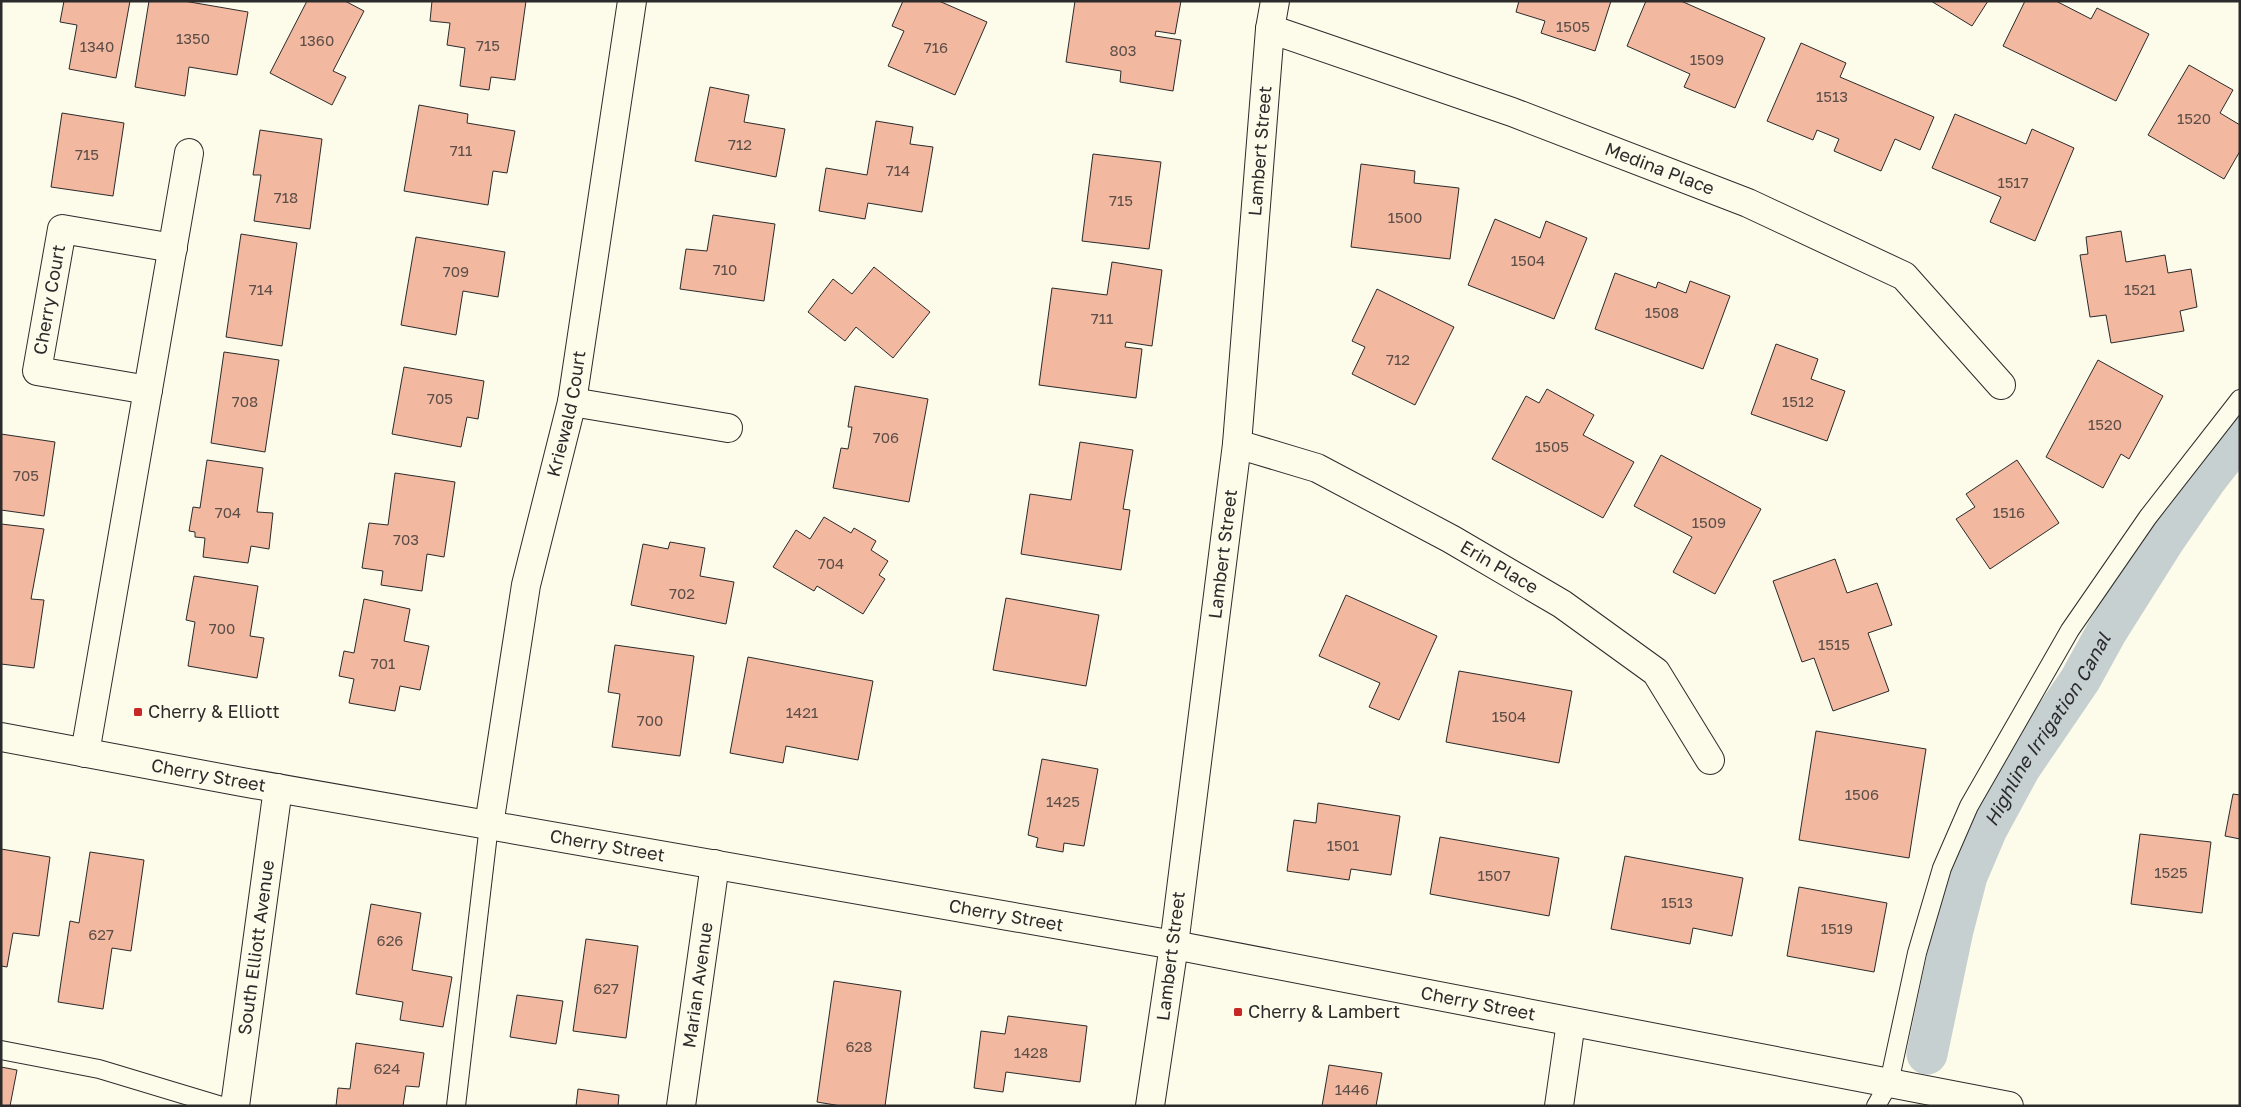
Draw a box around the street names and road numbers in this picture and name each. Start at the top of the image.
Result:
street label: Lambert Street [1243,85,1275,217]
street label: Medina Place [1602,137,1718,199]
street label: Cherry Court [28,243,69,356]
street label: Kriewald Court [542,349,590,479]
street label: Lambert Street [1203,488,1241,620]
street label: Erin Place [1457,535,1543,598]
street label: Cherry Street [149,753,268,796]
street label: Cherry Street [548,824,667,866]
street label: South Elliott Avenue [233,858,278,1036]
street label: Lambert Street [1151,890,1189,1022]
street label: Cherry Street [947,894,1066,936]
street label: Marian Avenue [677,921,717,1049]
street label: Cherry Street [1419,981,1537,1024]

